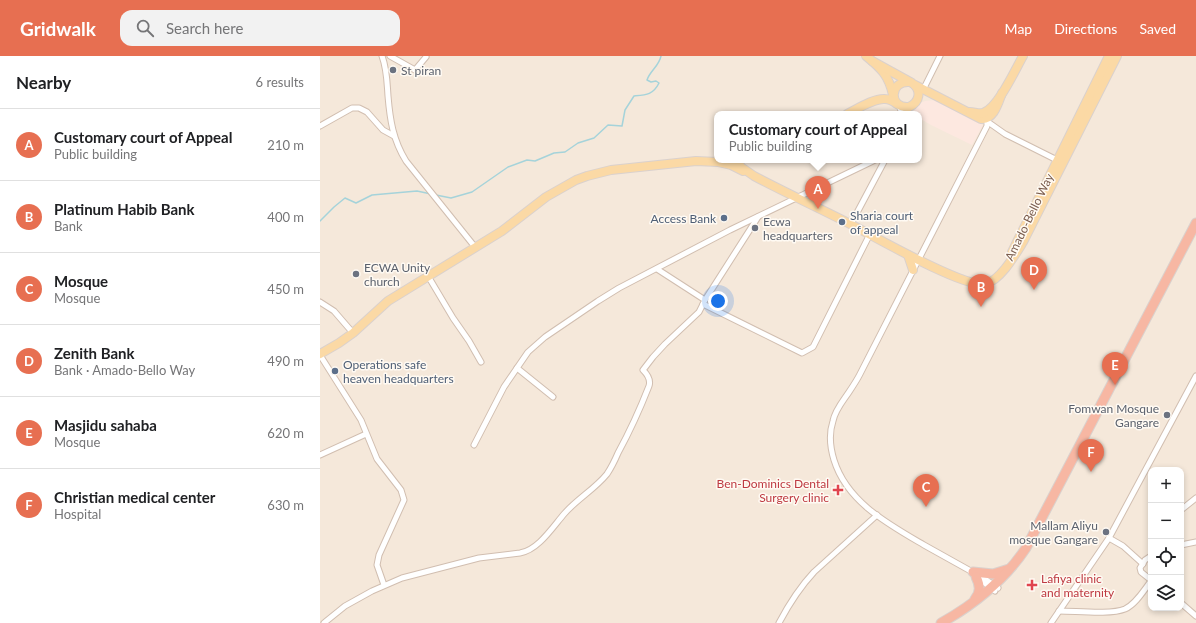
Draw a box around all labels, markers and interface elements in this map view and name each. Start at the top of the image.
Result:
search box [120,10,400,46]
text: Gridwalk [20,17,96,40]
icon: search [134,17,156,39]
text: Search here [166,19,243,37]
text: Map [1005,20,1032,37]
text: Directions [1054,20,1117,37]
text: Saved [1139,20,1176,37]
place label: St piran [401,63,441,78]
marker: St piran [388,65,398,75]
text: Nearby [16,72,71,93]
text: 6 results [256,74,304,90]
popup [714,111,922,163]
text: Customary court of Appeal [729,120,907,138]
text: Customary court of Appeal [54,128,232,146]
text: A [24,137,34,153]
text: 210 m [267,137,304,153]
text: Public building [729,138,812,154]
text: Public building [54,146,137,162]
street label: Amado-Bello Way [1001,170,1057,263]
pin: A [805,176,831,209]
text: Platinum Habib Bank [54,200,195,218]
place label: Sharia court of appeal [850,208,914,237]
text: B [25,209,33,225]
text: 400 m [267,209,304,225]
place label: Access Bank [651,211,717,226]
marker: Access Bank [719,213,729,223]
place label: Ecwa headquarters [763,214,833,243]
marker: Sharia court of appeal [837,217,847,227]
text: Bank [54,218,83,234]
marker: Ecwa headquarters [750,223,760,233]
pin: D [1021,257,1047,290]
place label: ECWA Unity church [364,260,431,289]
marker: ECWA Unity church [351,269,361,279]
text: Mosque [54,272,108,290]
pin: B [968,274,994,307]
text: C [25,281,33,297]
text: 450 m [267,281,304,297]
text: Mosque [54,290,100,306]
your location [708,291,728,311]
text: Zenith Bank [54,344,135,362]
pin: E [1102,352,1128,385]
text: D [24,353,34,369]
text: 490 m [267,353,304,369]
place label: Operations safe heaven headquarters [343,357,454,386]
text: Bank · Amado-Bello Way [54,362,195,378]
marker: Operations safe heaven headquarters [330,366,340,376]
place label: Fomwan Mosque Gangare [1068,401,1159,430]
marker: Fomwan Mosque Gangare [1162,410,1172,420]
text: Masjidu sahaba [54,416,157,434]
text: E [25,425,33,441]
text: 620 m [267,425,304,441]
text: Mosque [54,434,100,450]
pin: F [1078,439,1104,472]
map controls [1148,467,1184,611]
button: + [1148,467,1184,503]
pin: C [913,474,939,507]
place label: Ben-Dominics Dental Surgery clinic [717,476,829,505]
marker: Ben-Dominics Dental Surgery clinic [832,484,844,496]
text: Christian medical center [54,488,215,506]
text: F [25,497,33,513]
text: 630 m [267,497,304,513]
button: − [1148,503,1184,539]
text: Hospital [54,506,101,522]
place label: Mallam Aliyu mosque Gangare [1009,518,1098,547]
marker: Mallam Aliyu mosque Gangare [1101,527,1111,537]
button: locate [1148,539,1184,575]
place label: Lafiya clinic and maternity [1041,571,1115,600]
button: layers [1148,575,1184,611]
marker: Lafiya clinic and maternity [1026,579,1038,591]

